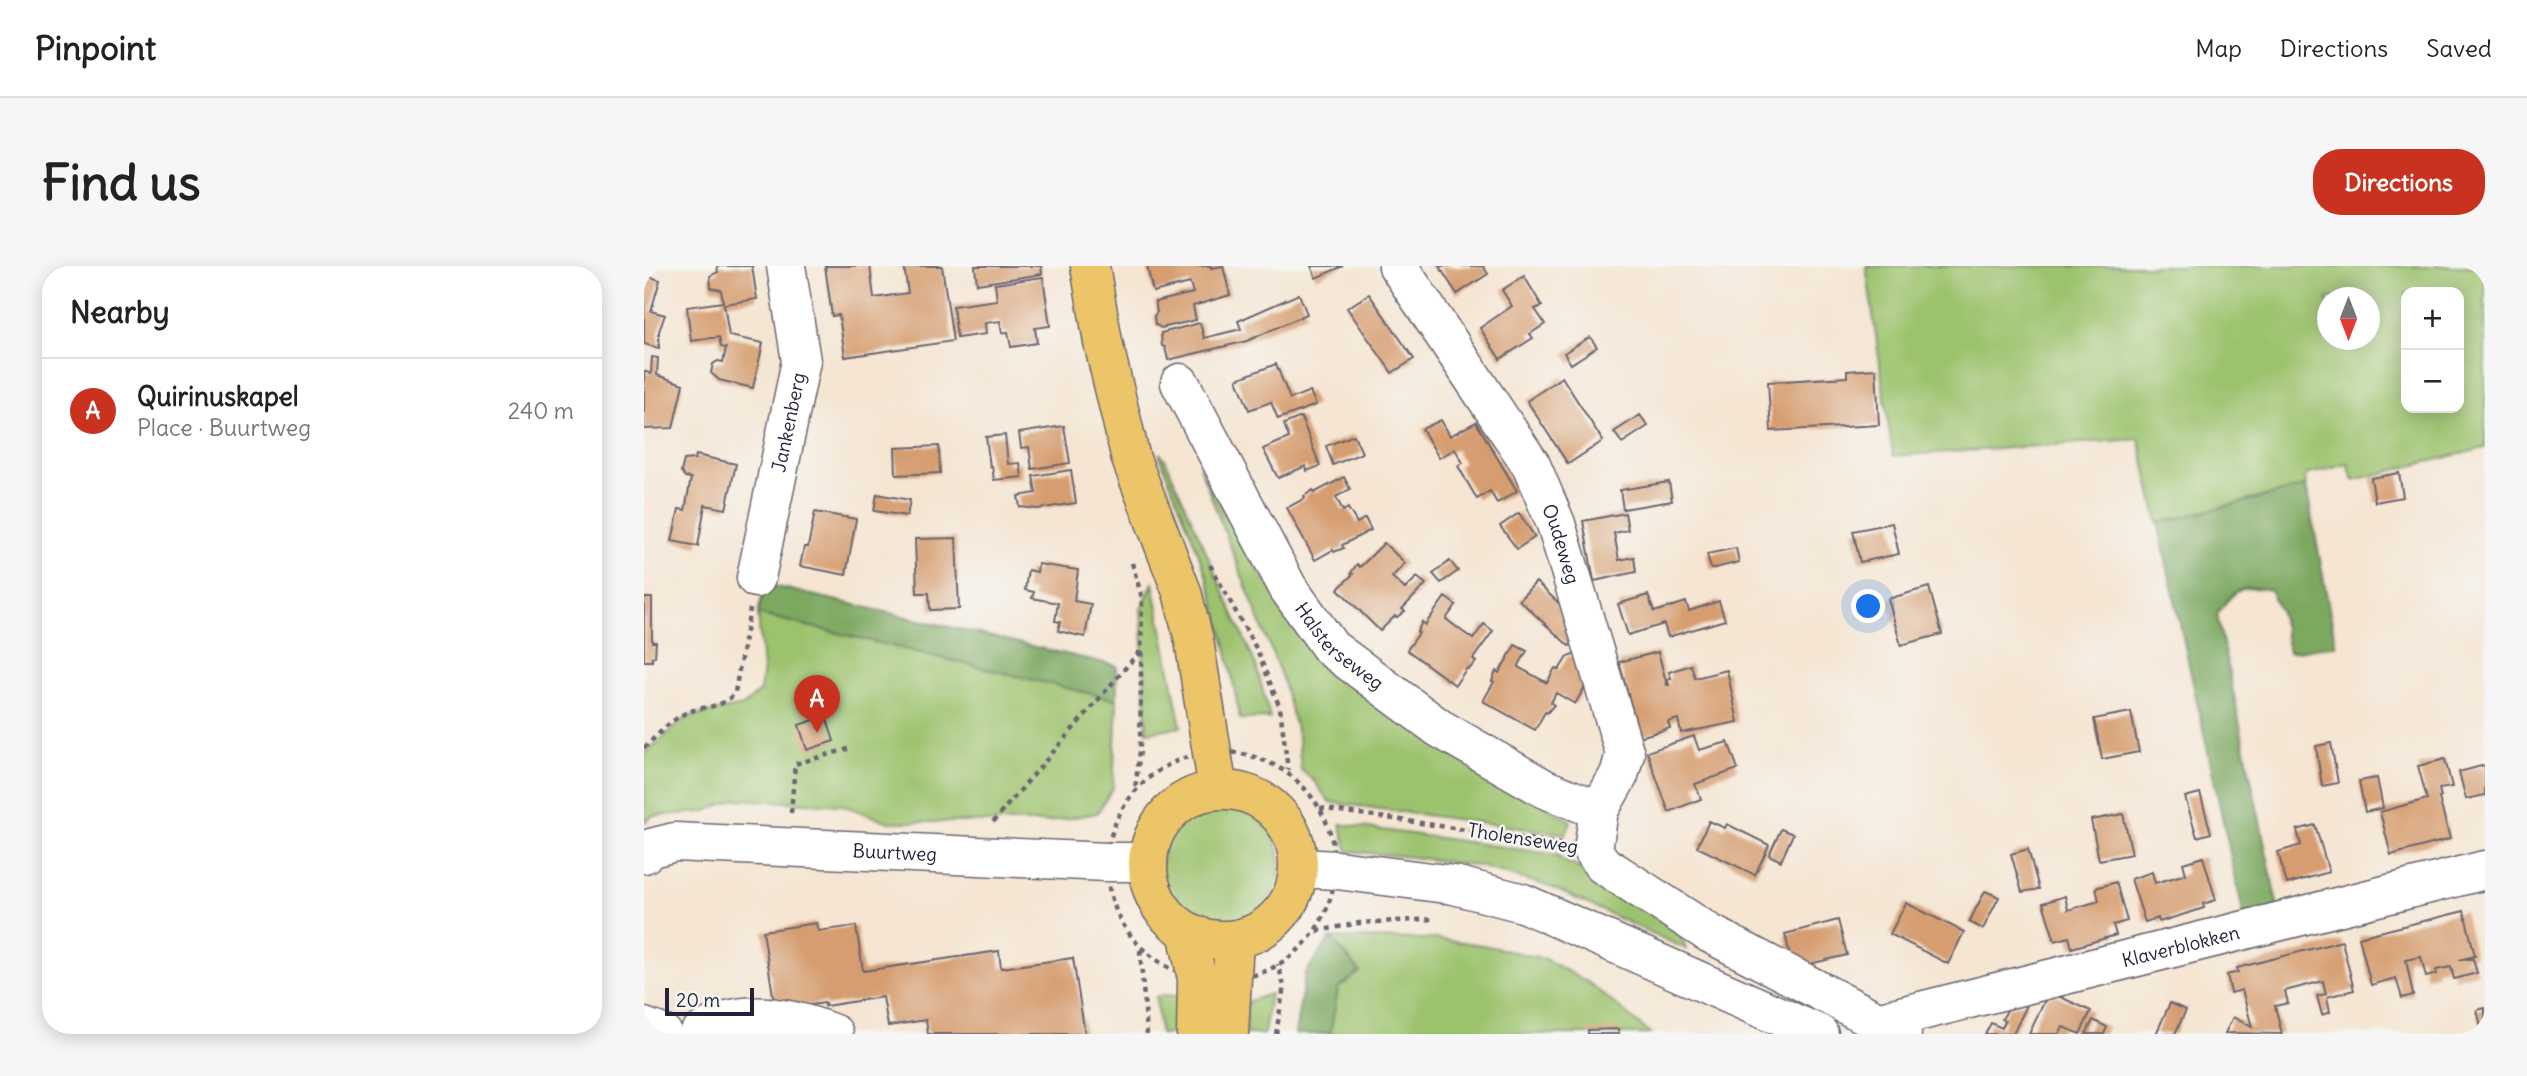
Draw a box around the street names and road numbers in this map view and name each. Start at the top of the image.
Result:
street label: Jankenberg [766,370,810,474]
street label: Oudeweg [1537,500,1585,587]
street label: Halsterseweg [1290,597,1388,695]
street label: Tholenseweg [1466,817,1580,859]
street label: Buurtweg [852,838,938,866]
street label: Klaverblokken [2119,920,2242,972]

